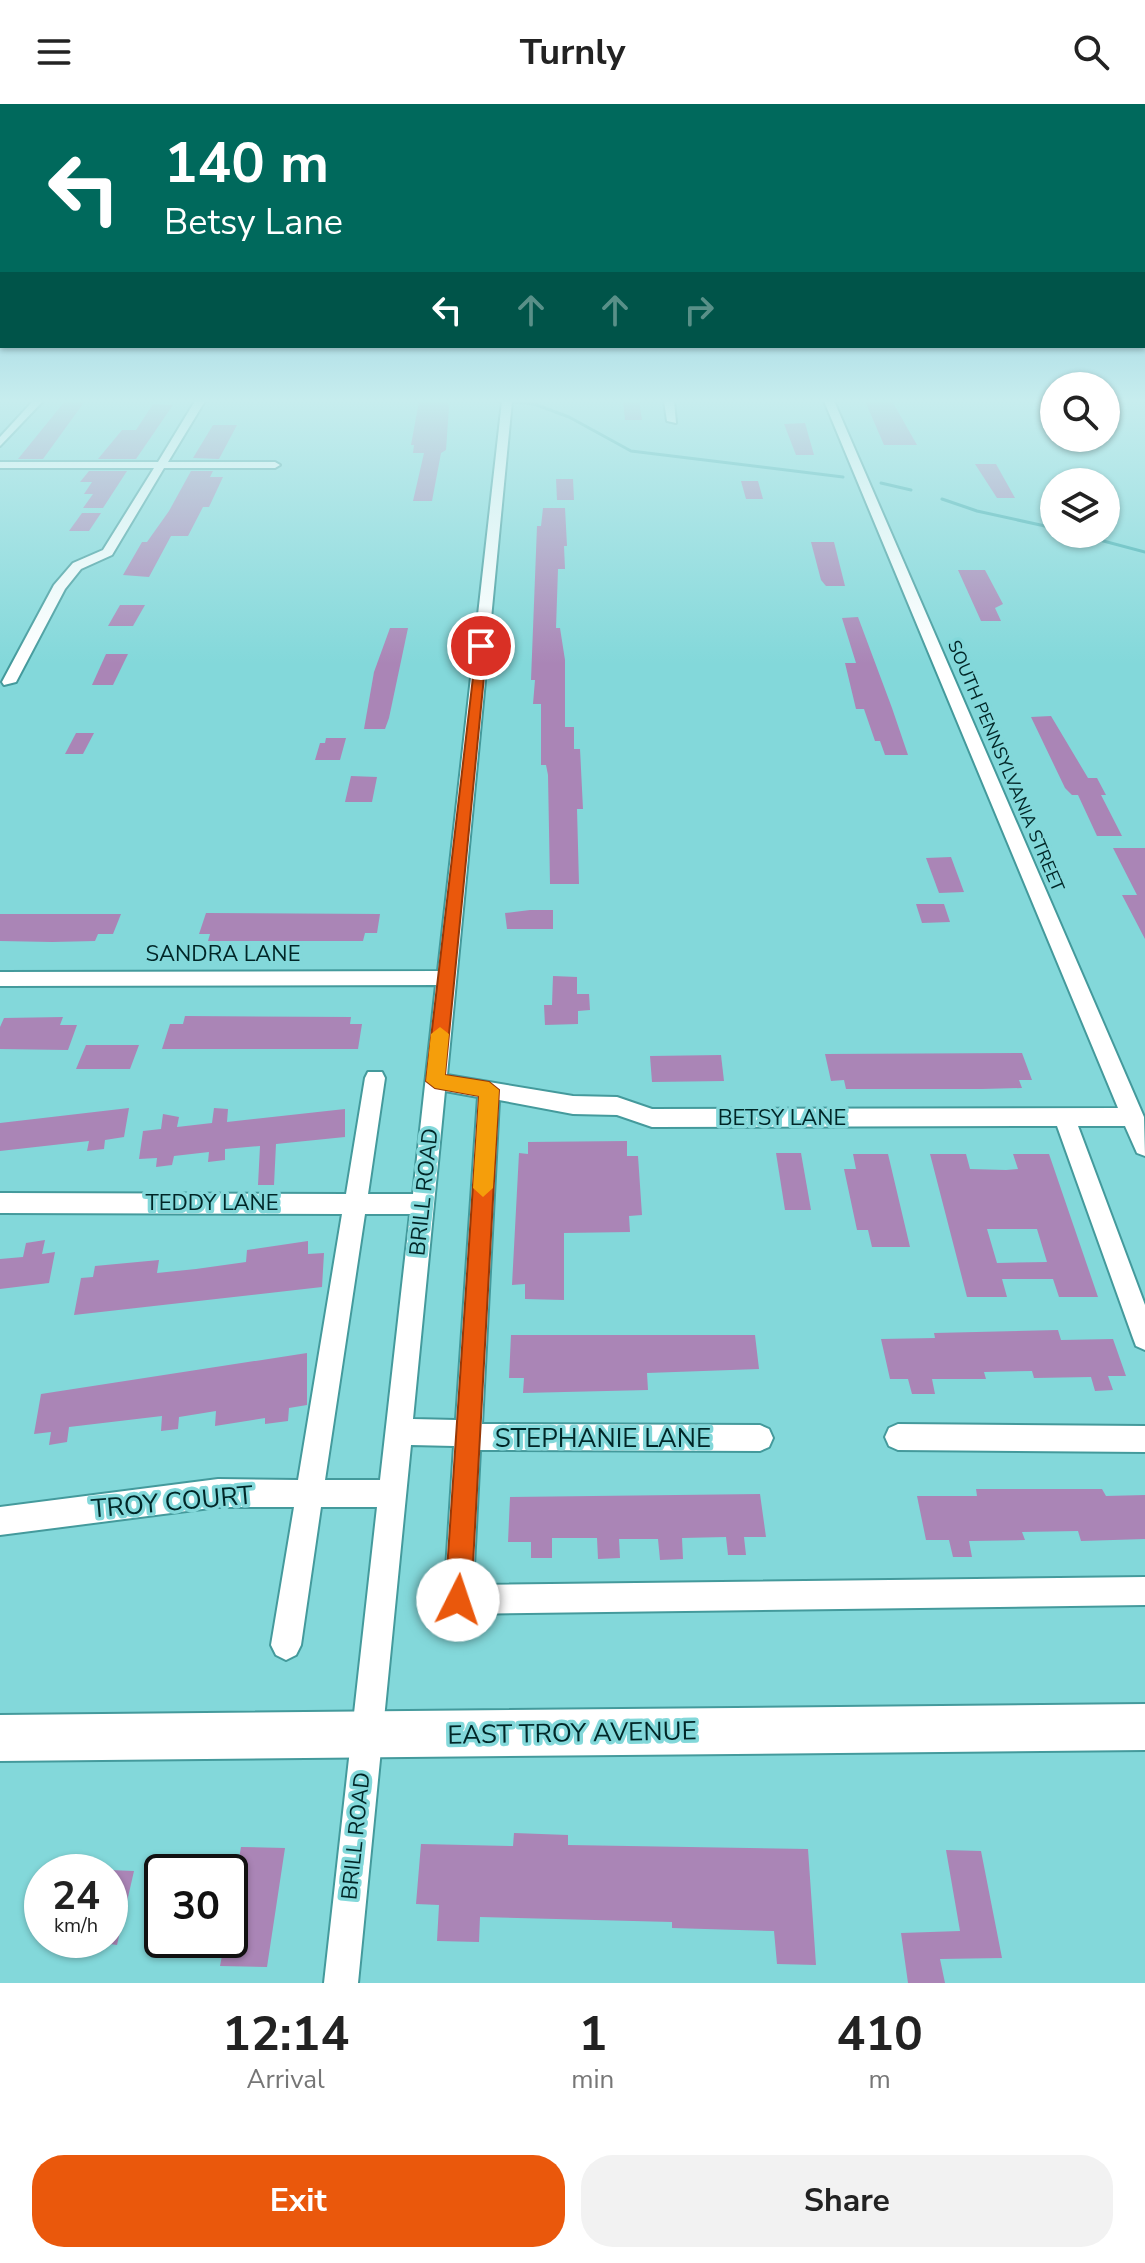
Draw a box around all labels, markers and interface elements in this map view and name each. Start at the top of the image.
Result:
text: Turnly [520,28,625,77]
icon: menu [32,30,76,74]
icon: search [1069,30,1113,74]
text: 140 m [164,125,329,202]
icon: left [32,136,136,240]
text: Betsy Lane [164,198,343,247]
icon: left [425,288,469,332]
icon: ahead [509,288,553,332]
icon: ahead [593,288,637,332]
icon: right [677,288,721,332]
map controls [1040,372,1120,548]
button: search [1040,372,1120,452]
button: layers [1040,468,1120,548]
pin [447,612,515,680]
icon: arrive [459,624,503,668]
street label: SOUTH PENNSYLVANIA STREET [942,637,1070,896]
street label: SANDRA LANE [146,939,300,969]
street label: BETSY LANE [718,1103,846,1133]
street label: BRILL ROAD [402,1127,446,1257]
street label: TEDDY LANE [145,1188,279,1218]
street label: STEPHANIE LANE [495,1421,711,1456]
street label: TROY COURT [90,1477,255,1527]
position arrow [416,1558,500,1642]
street label: EAST TROY AVENUE [447,1713,697,1753]
street label: BRILL ROAD [334,1771,378,1901]
speed limit sign: 30 [144,1854,248,1958]
text: 24 [52,1869,100,1923]
text: km/h [54,1912,98,1939]
text: 12:14 [222,2001,349,2067]
text: 1 [578,2001,607,2067]
text: 410 [836,2001,923,2067]
text: Arrival [247,2062,325,2097]
text: min [571,2062,614,2097]
text: m [869,2062,891,2097]
button: Exit [32,2155,565,2247]
button: Share [581,2155,1113,2247]

